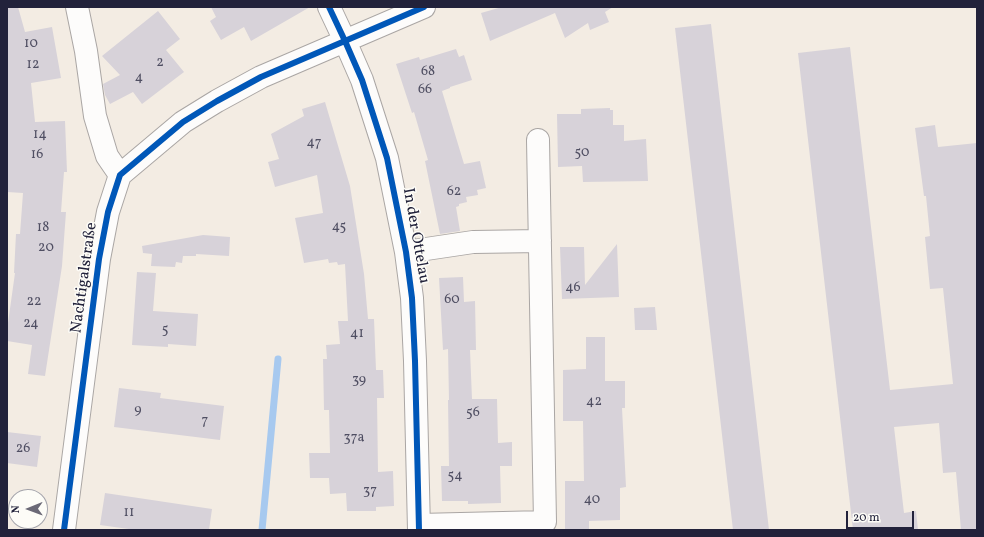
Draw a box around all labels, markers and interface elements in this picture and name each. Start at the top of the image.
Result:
house number: 10 [24,36,38,52]
house number: 2 [156,55,164,71]
house number: 12 [27,57,39,73]
house number: 68 [421,64,435,80]
house number: 4 [135,70,143,86]
house number: 66 [418,82,432,98]
house number: 14 [33,127,47,143]
house number: 47 [306,135,322,151]
house number: 50 [575,145,589,161]
house number: 16 [31,147,43,163]
house number: 62 [447,184,461,200]
street label: In der Ottelau [397,187,433,285]
house number: 45 [332,219,346,235]
house number: 18 [37,220,49,236]
street label: Nachtigalstraße [68,221,102,335]
house number: 20 [38,240,54,256]
house number: 46 [565,280,581,296]
house number: 60 [444,292,460,308]
house number: 22 [26,294,42,310]
house number: 24 [23,316,39,332]
house number: 5 [162,322,168,338]
house number: 41 [350,326,364,342]
house number: 39 [352,372,366,388]
house number: 42 [586,394,602,410]
house number: 9 [134,402,142,418]
house number: 56 [466,405,480,421]
house number: 7 [202,413,208,429]
house number: 37a [344,430,364,446]
house number: 26 [16,441,30,457]
house number: 54 [447,468,463,484]
house number: 37 [363,483,377,499]
north arrow [8,489,48,529]
house number: 40 [584,492,600,508]
scale bar [848,503,916,529]
text: N [9,505,24,513]
house number: 11 [124,505,134,521]
text: 20 m [853,510,880,526]

